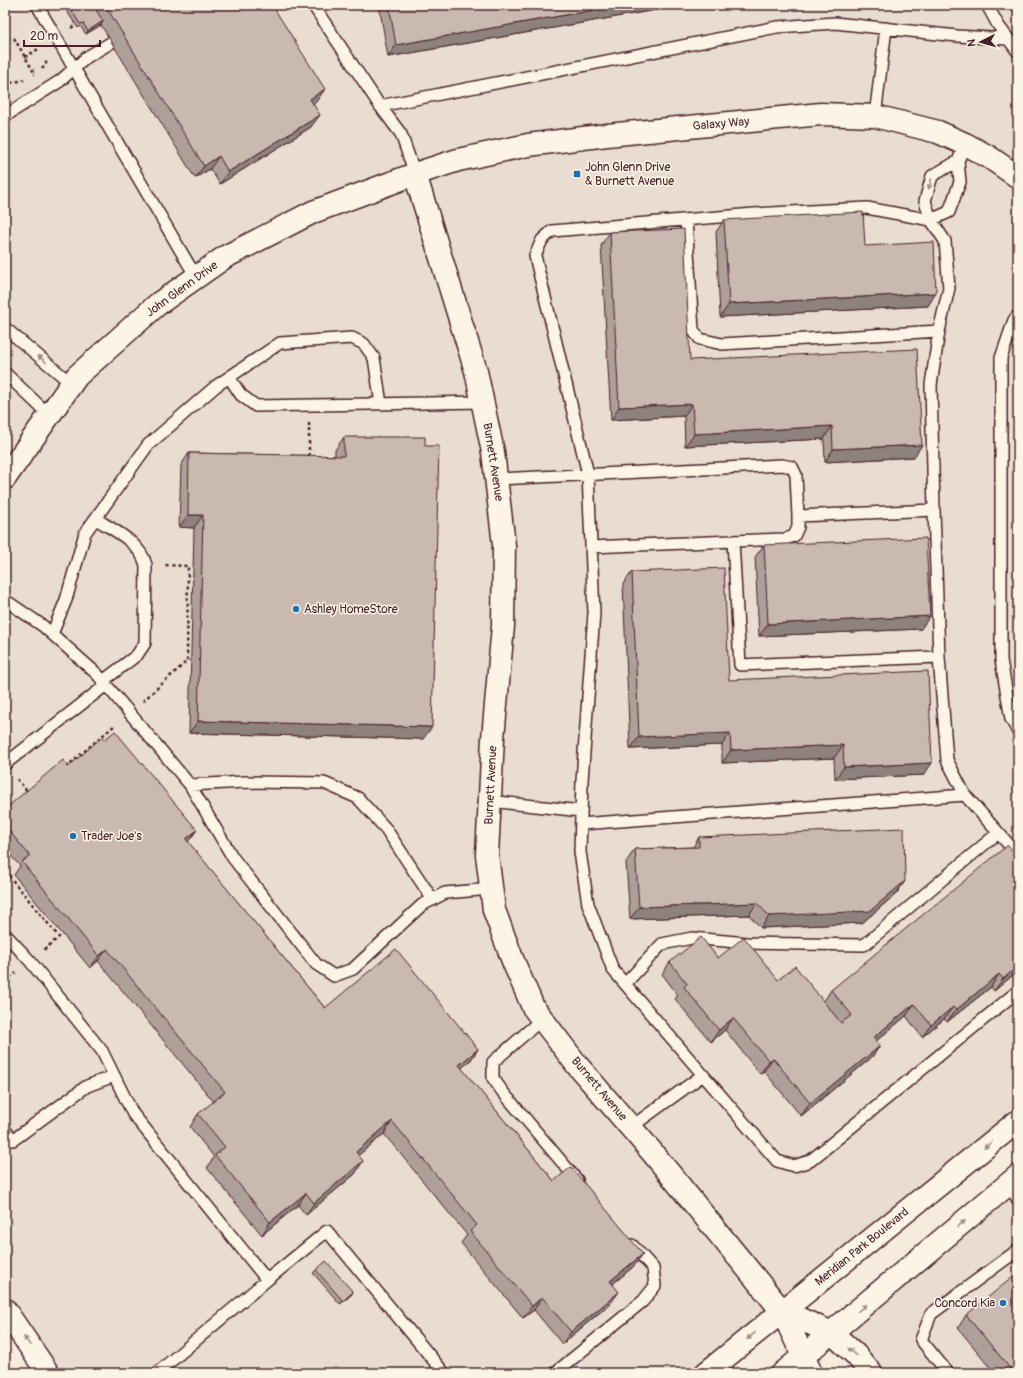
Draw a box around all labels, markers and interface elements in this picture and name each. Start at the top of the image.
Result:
scale bar [24,22,100,48]
north arrow [961,22,1001,62]
text: 20 m [30,29,59,44]
text: N [965,38,978,47]
street label: Galaxy Way [692,114,750,134]
place label: John Glenn Drive & Burnett Avenue [585,160,674,189]
marker: John Glenn Drive & Burnett Avenue [572,169,582,179]
one-way arrow [926,178,932,190]
street label: John Glenn Drive [143,258,221,320]
one-way arrow [36,354,47,363]
street label: Burnett Avenue [479,422,507,502]
place label: Ashley HomeStore [304,602,398,617]
marker: Ashley HomeStore [291,604,301,614]
street label: Burnett Avenue [481,745,501,825]
place label: Trader Joe's [81,829,142,844]
marker: Trader Joe's [68,831,78,841]
street label: Burnett Avenue [568,1054,630,1124]
one-way arrow [982,1141,993,1150]
street label: Meridian Park Boulevard [812,1205,912,1289]
one-way arrow [956,1220,967,1229]
place label: Concord Kia [934,1296,995,1311]
marker: Concord Kia [998,1298,1008,1308]
one-way arrow [857,1304,866,1313]
one-way arrow [746,1331,757,1340]
one-way arrow [23,1336,31,1347]
one-way arrow [847,1347,857,1357]

